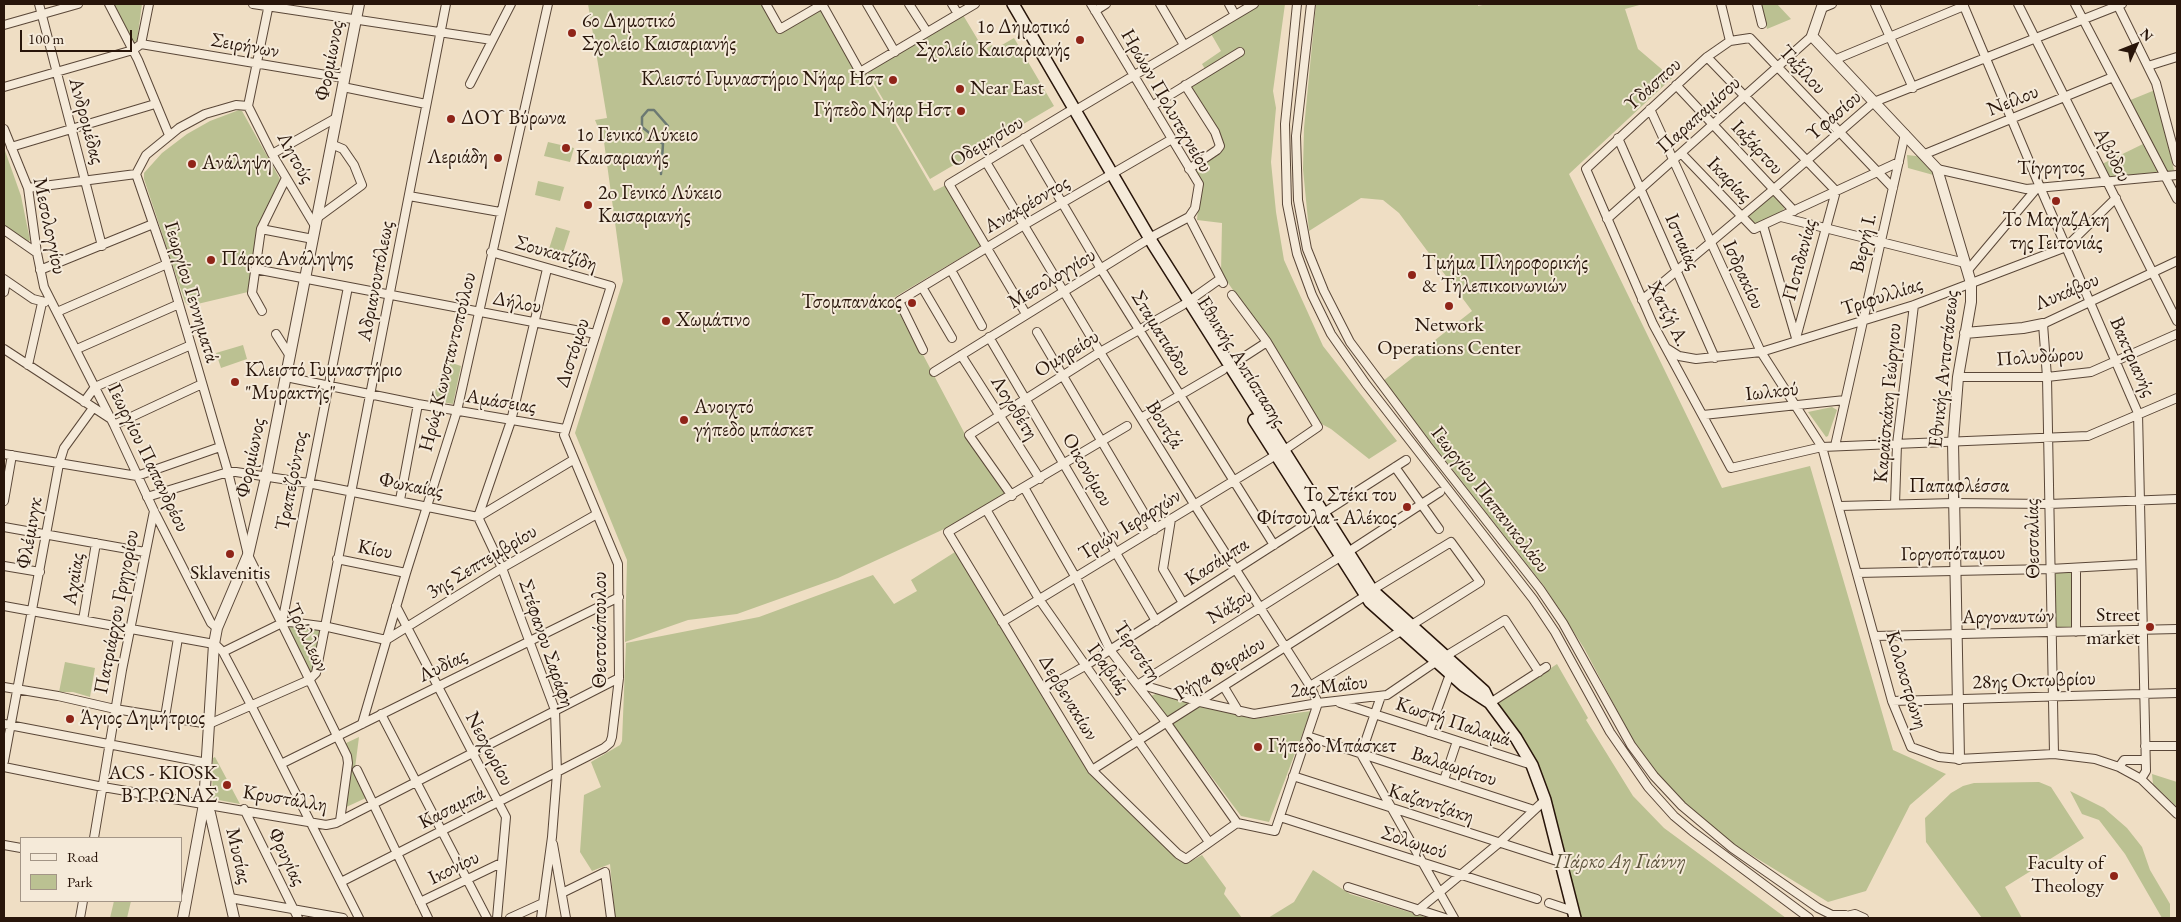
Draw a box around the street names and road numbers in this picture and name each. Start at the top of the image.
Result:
street label: Φορμίωνος [310,19,350,103]
street label: Ηρώων Πολυτεχνείου [1115,25,1217,177]
street label: Σειρήνων [209,28,281,64]
street label: Ταξίλου [1773,40,1831,100]
street label: Υδάσπου [1619,53,1687,117]
street label: Παραπαμίσου [1652,71,1746,159]
street label: Ανδρομέδας [63,75,109,167]
street label: Νείλου [1984,80,2042,122]
street label: Υφασίου [1801,85,1867,147]
street label: Οδεμησίου [946,111,1028,173]
street label: Ιαξάρτου [1726,116,1788,180]
street label: Αβύδου [2088,124,2136,186]
street label: Λητούς [271,128,319,188]
street label: Ικαρίας [1701,152,1757,208]
street label: Τίγρητος [2017,155,2085,181]
street label: Ανακρέοντος [980,171,1074,239]
street label: Μεσολογγίου [27,175,71,277]
street label: Ιστιαίας [1659,210,1705,274]
street label: Βεργή Ι. [1846,211,1882,275]
street label: Ποτιδανίας [1778,216,1822,304]
street label: Γεωργίου Γεννηματά [158,219,224,365]
street label: Αδριανουπόλεως [353,219,399,343]
street label: Σουκατζίδη [512,231,600,277]
street label: Ισδρακίου [1717,237,1769,313]
street label: Μεσολογγίου [1004,243,1100,315]
street label: Λυκάβου [2031,268,2103,316]
street label: Ηρώς Κωνσταντοπούλου [414,270,482,454]
street label: Τριφυλλίας [1838,273,1926,321]
street label: Χατζή Α. [1642,277,1694,351]
street label: Δήλου [491,287,543,319]
street label: Σταματιάδου [1125,287,1197,381]
street label: Εθνικής Αντιστάσεως [1924,289,1964,449]
street label: Εθνικής Αντίστασης [1191,292,1291,432]
street label: Βακτριανής [2104,313,2160,401]
street label: Διστόμου [551,315,595,391]
street label: Καραϊσκάκη Γεώργιου [1869,322,1907,484]
street label: Ομηρείου [1030,325,1104,383]
street label: Πολυδώρου [1996,342,2084,372]
street label: Λογοθέτη [985,371,1043,445]
street label: Ιωλκού [1744,377,1800,407]
street label: Γεωργίου Παπανδρέου [102,380,194,536]
street label: Αμάσειας [464,385,538,419]
street label: Βουτζά [1140,396,1188,454]
street label: Φορμίωνος [231,416,271,500]
street label: Γεωργίου Παπανικολάου [1425,422,1555,578]
street label: Τραπεζούντος [271,429,313,533]
street label: Οικονόμου [1056,429,1118,511]
street label: Φωκαίας [377,468,445,504]
street label: Παπαφλέσσα [1909,475,2009,499]
street label: Τριών Ιεραρχών [1075,484,1185,566]
street label: Φλέμινγκ [12,495,48,571]
street label: Θεσσαλίας [2020,499,2046,579]
street label: 3ης Σεπτεμβρίου [422,520,542,604]
street label: Πατριάρχου Γρηγορίου [89,528,145,696]
street label: Κασάμπα [1180,532,1254,592]
street label: Κίου [356,535,394,565]
street label: Γοργοπόταμου [1901,541,2005,567]
street label: Αχαϊας [58,551,90,607]
street label: Θεοτοκόπουλου [589,572,613,688]
street label: Στέφανου Σαράφη [513,577,579,711]
street label: Νάξου [1203,584,1257,630]
street label: Τράλλεων [280,600,334,676]
street label: Αργοναυτών [1962,604,2054,630]
street label: Τερτσέτη [1108,617,1166,687]
street label: Κολοκοτρώνη [1880,628,1932,732]
street label: Ρήγα Φεραίου [1170,632,1270,706]
street label: Γραβιάς [1082,639,1134,699]
street label: Λυδίας [415,644,471,688]
street label: Δερβενακίων [1033,651,1103,745]
street label: 28ης Οκτωβρίου [1972,667,2096,695]
street label: 2ας Μαΐου [1289,670,1369,704]
street label: Κωστή Παλαμά [1392,692,1514,752]
street label: Νεοχωρίου [460,708,518,790]
street label: Βαλαωρίτου [1408,742,1500,792]
street label: Καζαντζάκη [1385,779,1477,829]
street label: Κρυστάλλη [241,780,329,818]
street label: Κασαμπά [415,781,489,835]
street label: Σολωμού [1378,821,1450,865]
street label: Φρυγίας [262,824,310,890]
street label: Μυσίας [220,826,256,886]
street label: Ικονίου [425,845,483,891]

